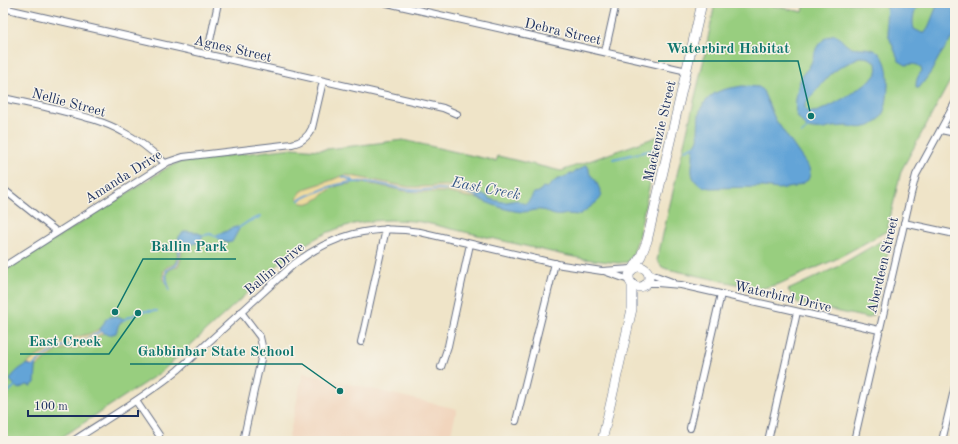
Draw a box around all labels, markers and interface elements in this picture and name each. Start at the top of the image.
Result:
street label: Debra Street [523,16,603,48]
street label: Agnes Street [193,33,273,65]
callout: Waterbird Habitat [658,34,798,61]
text: Waterbird Habitat [666,42,790,57]
street label: Mackenzie Street [642,79,678,183]
street label: Nellie Street [30,86,107,120]
street label: Amanda Drive [82,148,165,206]
water label: East Creek [449,175,522,204]
street label: Aberdeen Street [865,215,901,315]
callout: Ballin Park [143,232,236,259]
text: Ballin Park [151,240,228,255]
street label: Ballin Drive [242,240,307,298]
street label: Waterbird Drive [733,279,833,315]
callout: East Creek [20,327,109,354]
text: East Creek [28,335,102,350]
callout: Gabbinbar State School [130,337,302,364]
text: Gabbinbar State School [138,345,295,360]
scale bar [28,392,138,418]
text: 100 m [34,401,68,413]

